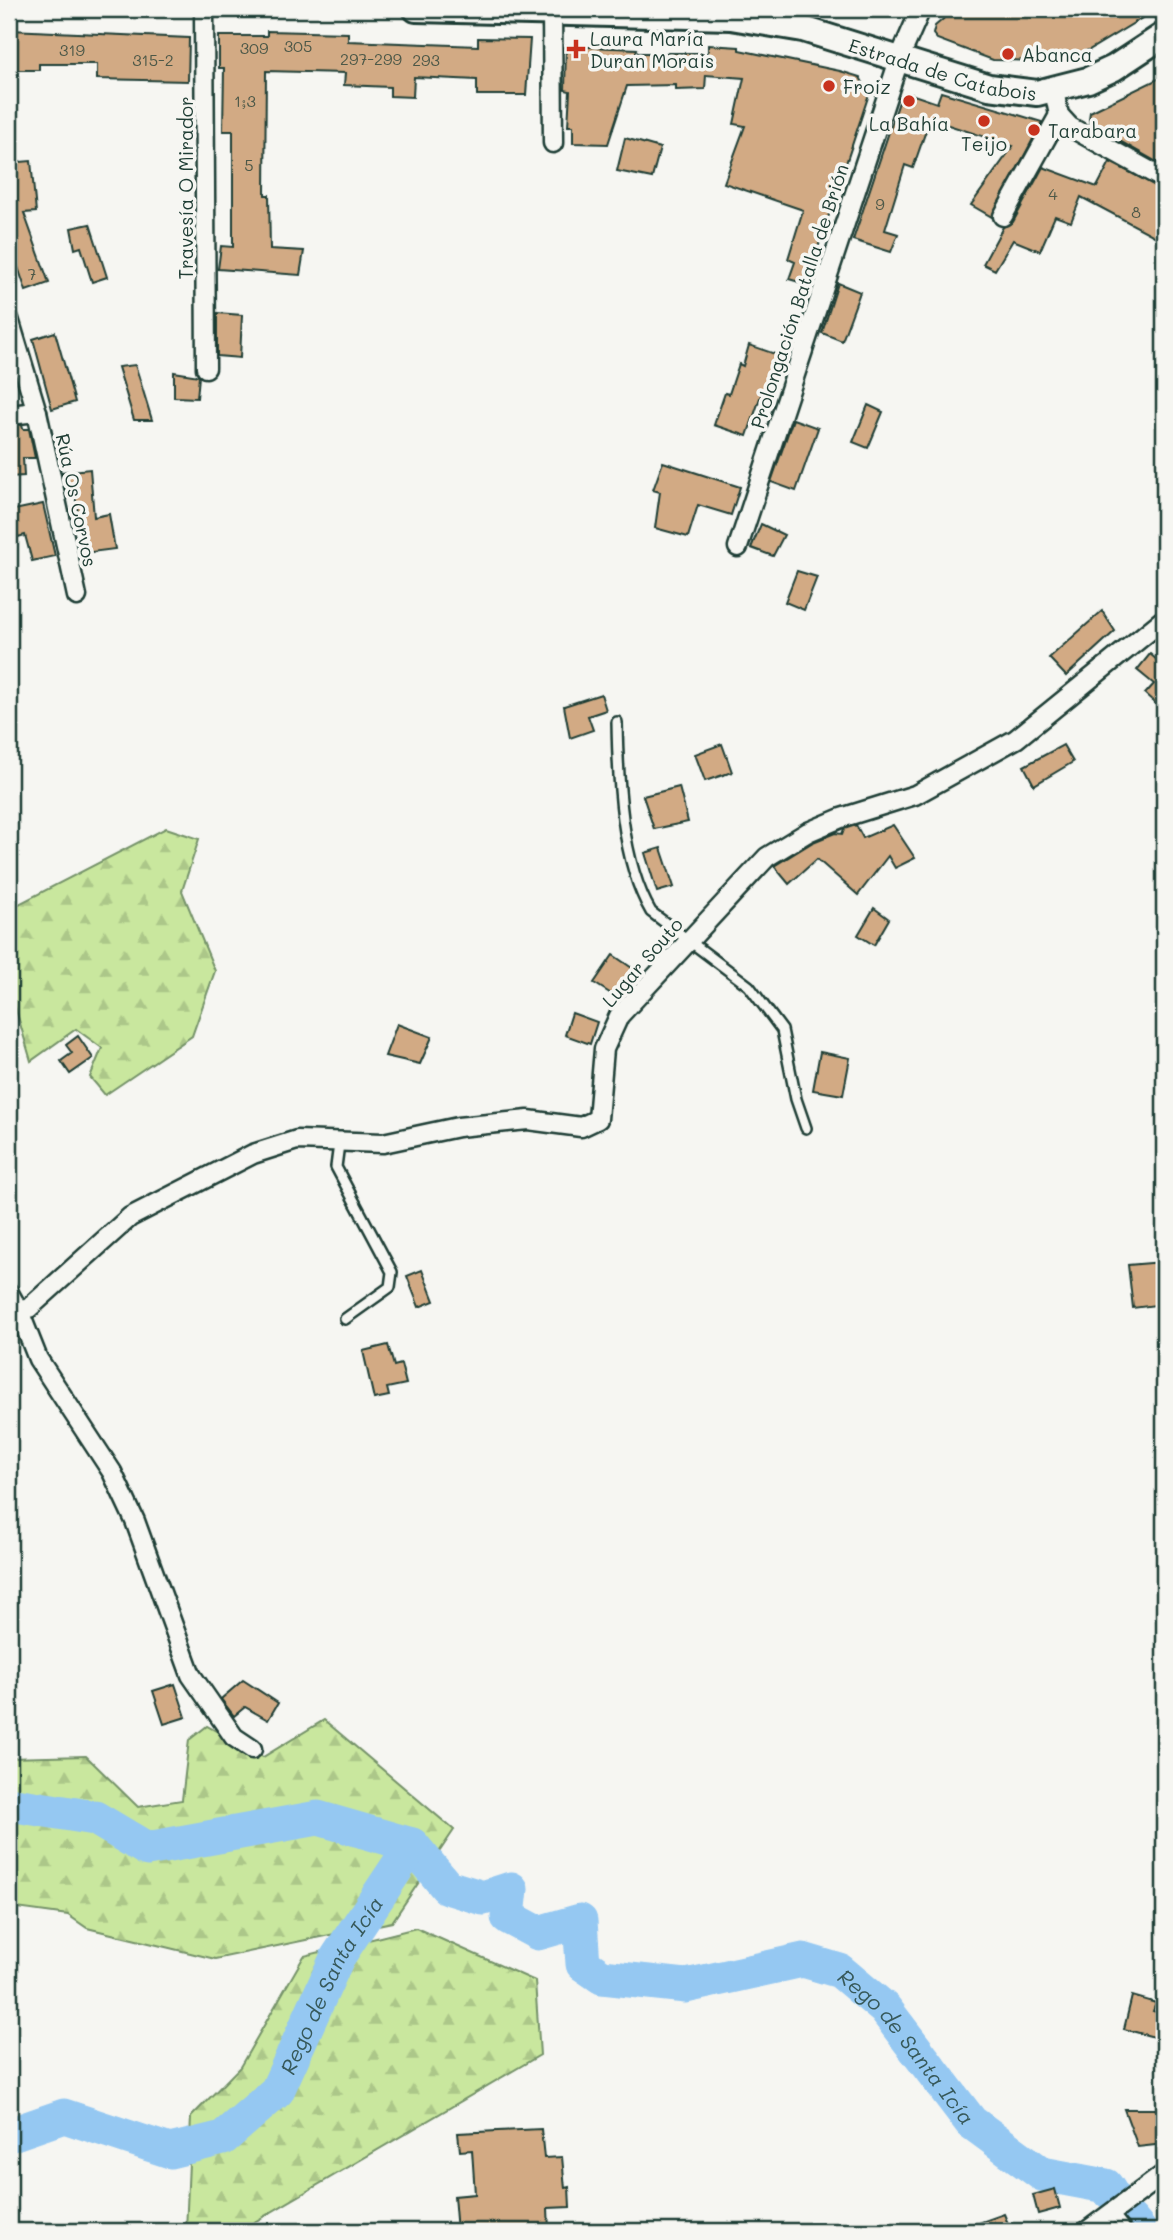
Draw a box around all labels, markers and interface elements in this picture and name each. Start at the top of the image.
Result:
place label: Laura María Duran Morais [590,26,714,73]
street label: Estrada de Catabois [846,32,1038,105]
house number: 305 [284,35,312,56]
house number: 309 [240,37,268,58]
house number: 319 [59,39,85,60]
marker: Laura María Duran Morais [568,41,584,57]
place label: Abanca [1022,42,1093,67]
marker: Abanca [1000,46,1016,62]
house number: 297-299 [340,48,402,69]
house number: 315-2 [132,49,174,70]
house number: 293 [412,49,440,70]
place label: Froiz [843,74,891,99]
marker: Froiz [821,78,837,94]
house number: 1;3 [234,90,256,111]
marker: La Bahía [901,93,917,109]
street label: Travesía O Mirador [173,96,198,280]
place label: La Bahía [869,111,949,136]
marker: Teijo [976,113,992,129]
place label: Tarabara [1048,118,1137,143]
marker: Tarabara [1026,122,1042,138]
place label: Teijo [961,131,1007,156]
house number: 5 [244,154,254,175]
street label: Prolongación Batalla de Brión [744,161,854,431]
house number: 4 [1048,183,1058,204]
house number: 9 [875,193,885,214]
house number: 8 [1131,201,1141,222]
house number: 7 [28,263,37,284]
street label: Rúa Os Corvos [51,431,103,569]
street label: Lugar Souto [596,912,688,1012]
water label: Rego de Santa Icía [273,1891,388,2078]
water label: Rego de Santa Icía [833,1962,981,2129]

